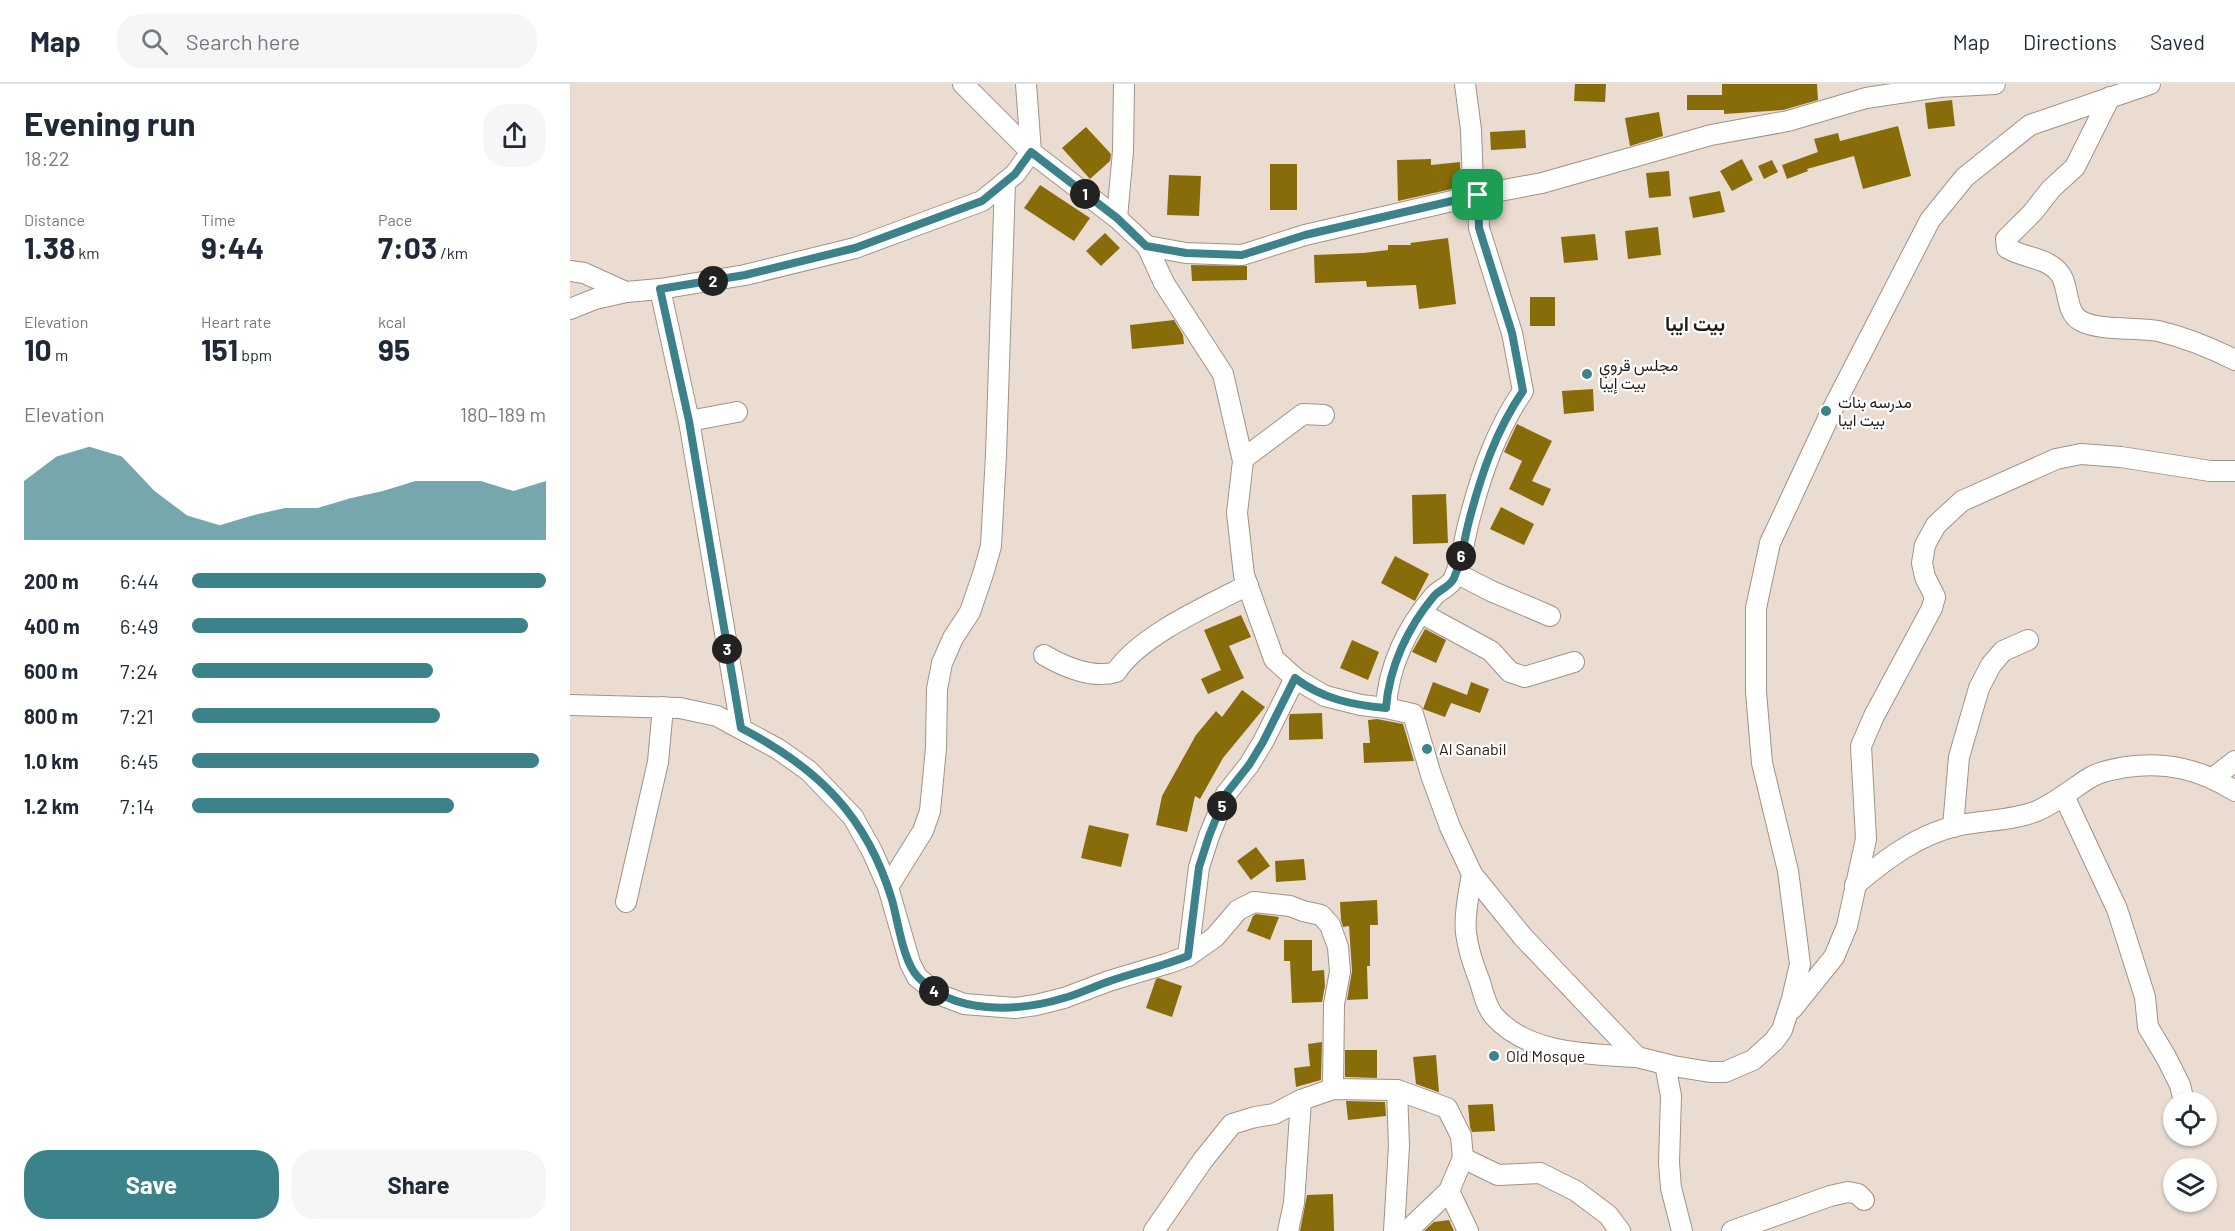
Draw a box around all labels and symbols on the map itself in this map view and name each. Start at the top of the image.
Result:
pin [1452,169,1503,220]
pin: 1 [1070,179,1100,209]
pin: 2 [698,266,728,296]
district label: بيت ايبا [1665,311,1725,336]
place label: مجلس قروي بيت إيبا [1599,355,1678,394]
marker: مجلس قروي بيت إيبا [1580,367,1594,381]
place label: مدرسه بنات بيت ايبا [1838,392,1912,430]
marker: مدرسه بنات بيت ايبا [1819,404,1833,418]
pin: 6 [1446,541,1476,571]
pin: 3 [712,634,742,664]
place label: Al Sanabil [1439,739,1506,758]
marker: Al Sanabil [1420,742,1434,756]
pin: 5 [1207,791,1237,821]
pin: 4 [919,976,949,1006]
place label: Old Mosque [1506,1046,1585,1065]
marker: Old Mosque [1487,1049,1501,1063]

